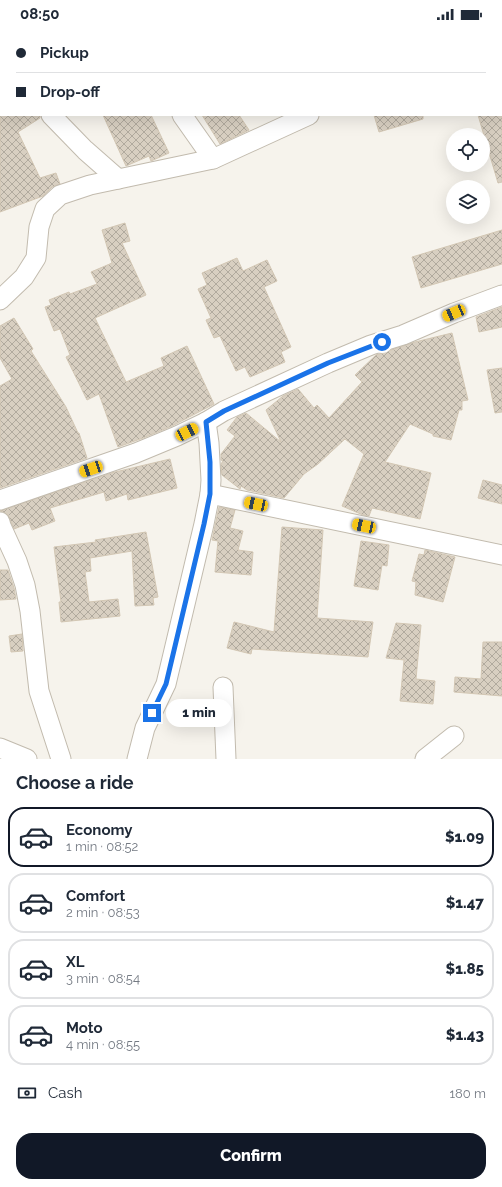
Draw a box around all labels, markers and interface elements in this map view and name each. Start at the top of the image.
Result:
text: 08:50 [20,5,60,23]
text: Pickup [40,44,89,62]
text: Drop-off [40,83,100,101]
map controls [446,128,490,224]
button: locate [446,128,490,172]
button: layers [446,180,490,224]
car [441,303,467,323]
route start [373,333,391,351]
car [174,421,200,443]
car [78,459,104,479]
car [243,496,269,512]
car [351,518,377,534]
callout: 1 min [166,699,232,727]
route end [143,704,161,722]
text: 1 min [182,705,216,720]
text: Choose a ride [16,772,134,793]
icon: car [18,819,54,855]
text: Economy [66,821,133,839]
text: $1.09 [445,828,484,846]
text: 1 min · 08:52 [66,839,138,854]
icon: car [18,885,54,921]
text: Comfort [66,887,125,905]
text: $1.47 [446,894,484,912]
text: 2 min · 08:53 [66,905,140,920]
icon: car [18,951,54,987]
text: XL [66,953,84,971]
text: $1.85 [446,960,484,978]
text: 3 min · 08:54 [66,971,140,986]
icon: car [18,1017,54,1053]
text: Moto [66,1019,103,1037]
text: $1.43 [446,1026,484,1044]
text: 4 min · 08:55 [66,1037,140,1052]
icon: cash [16,1082,38,1104]
text: Cash [48,1084,82,1102]
text: 180 m [450,1086,486,1101]
button: Confirm [16,1133,486,1179]

